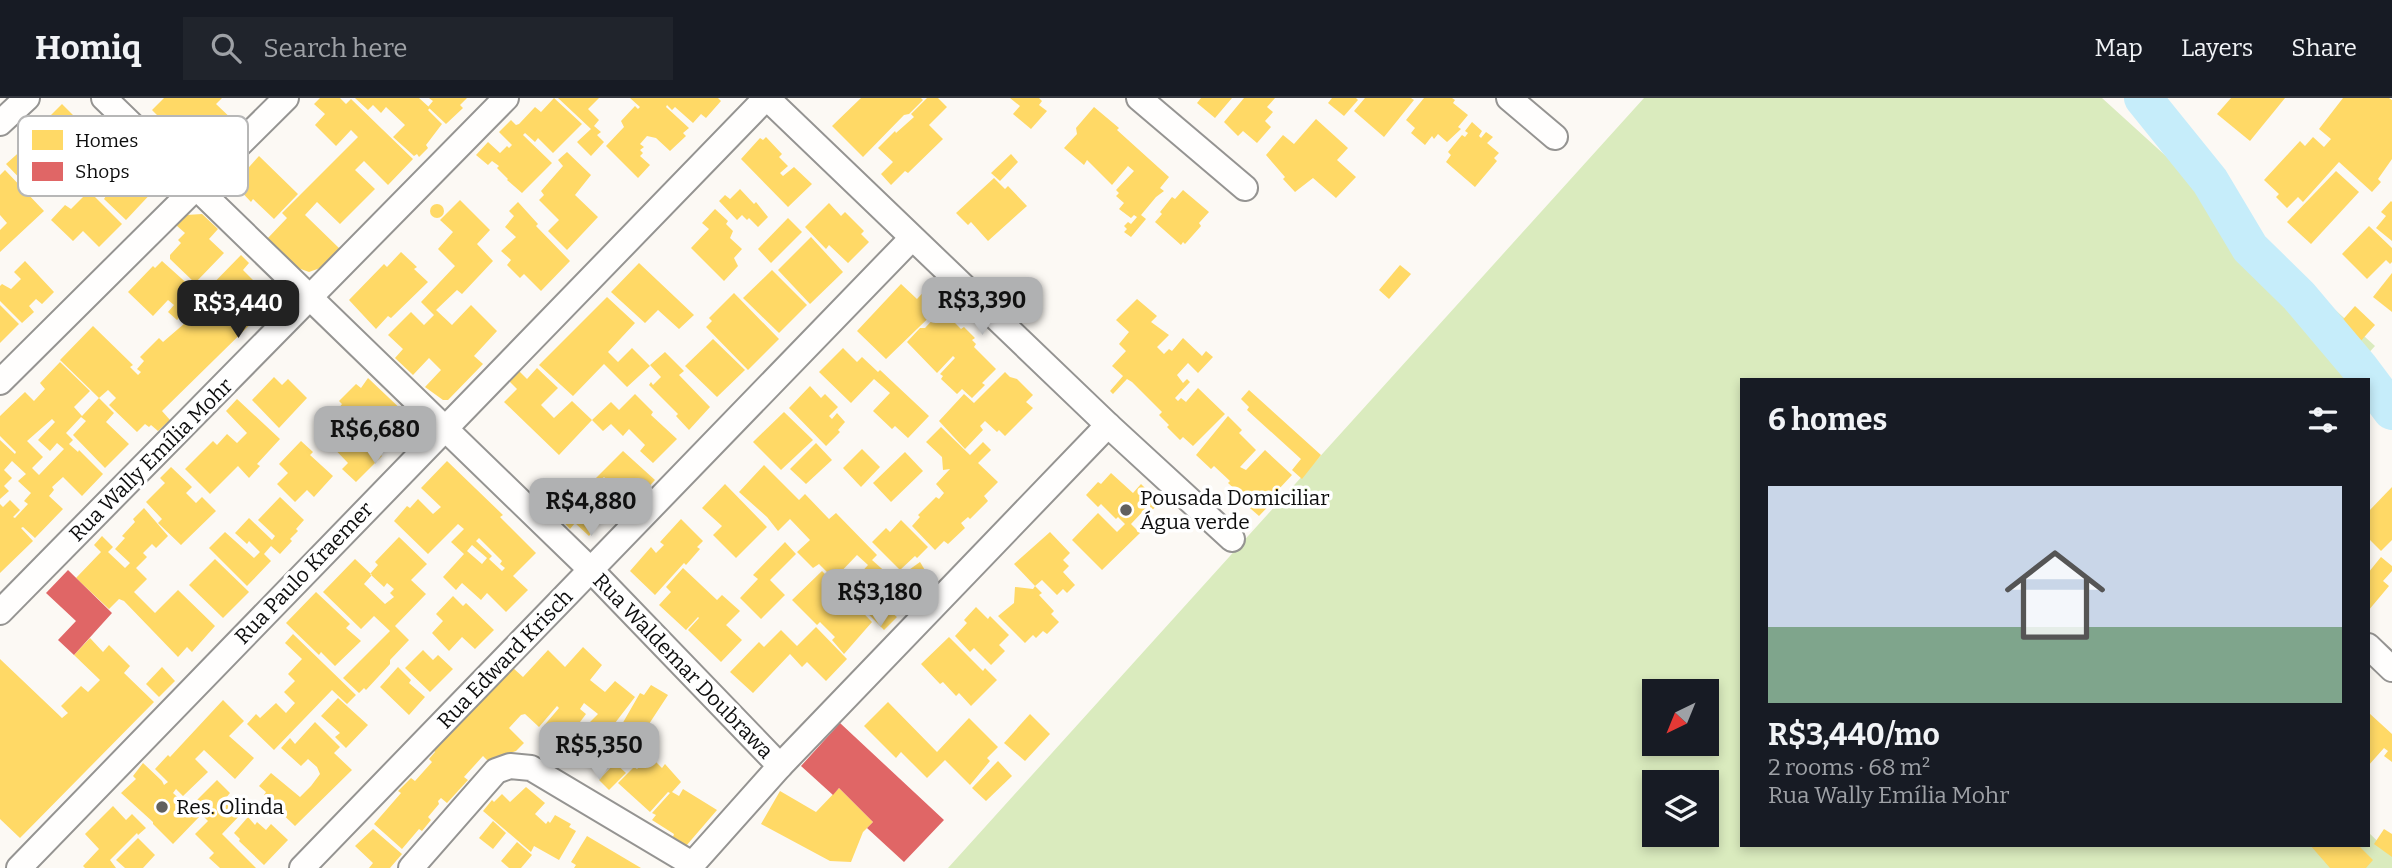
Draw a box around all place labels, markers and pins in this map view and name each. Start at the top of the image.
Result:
pin: R$3,390 [917,278,1047,337]
pin: R$3,440 [173,280,303,340]
pin: R$6,680 [310,406,440,466]
pin: R$4,880 [526,478,656,538]
place label: Pousada Domiciliar Água verde [1140,485,1330,535]
marker: Pousada Domiciliar Água verde [1118,502,1134,518]
pin: R$3,180 [815,570,945,629]
pin: R$5,350 [534,722,664,782]
place label: Res. Olinda [176,794,284,820]
marker: Res. Olinda [154,799,170,815]

